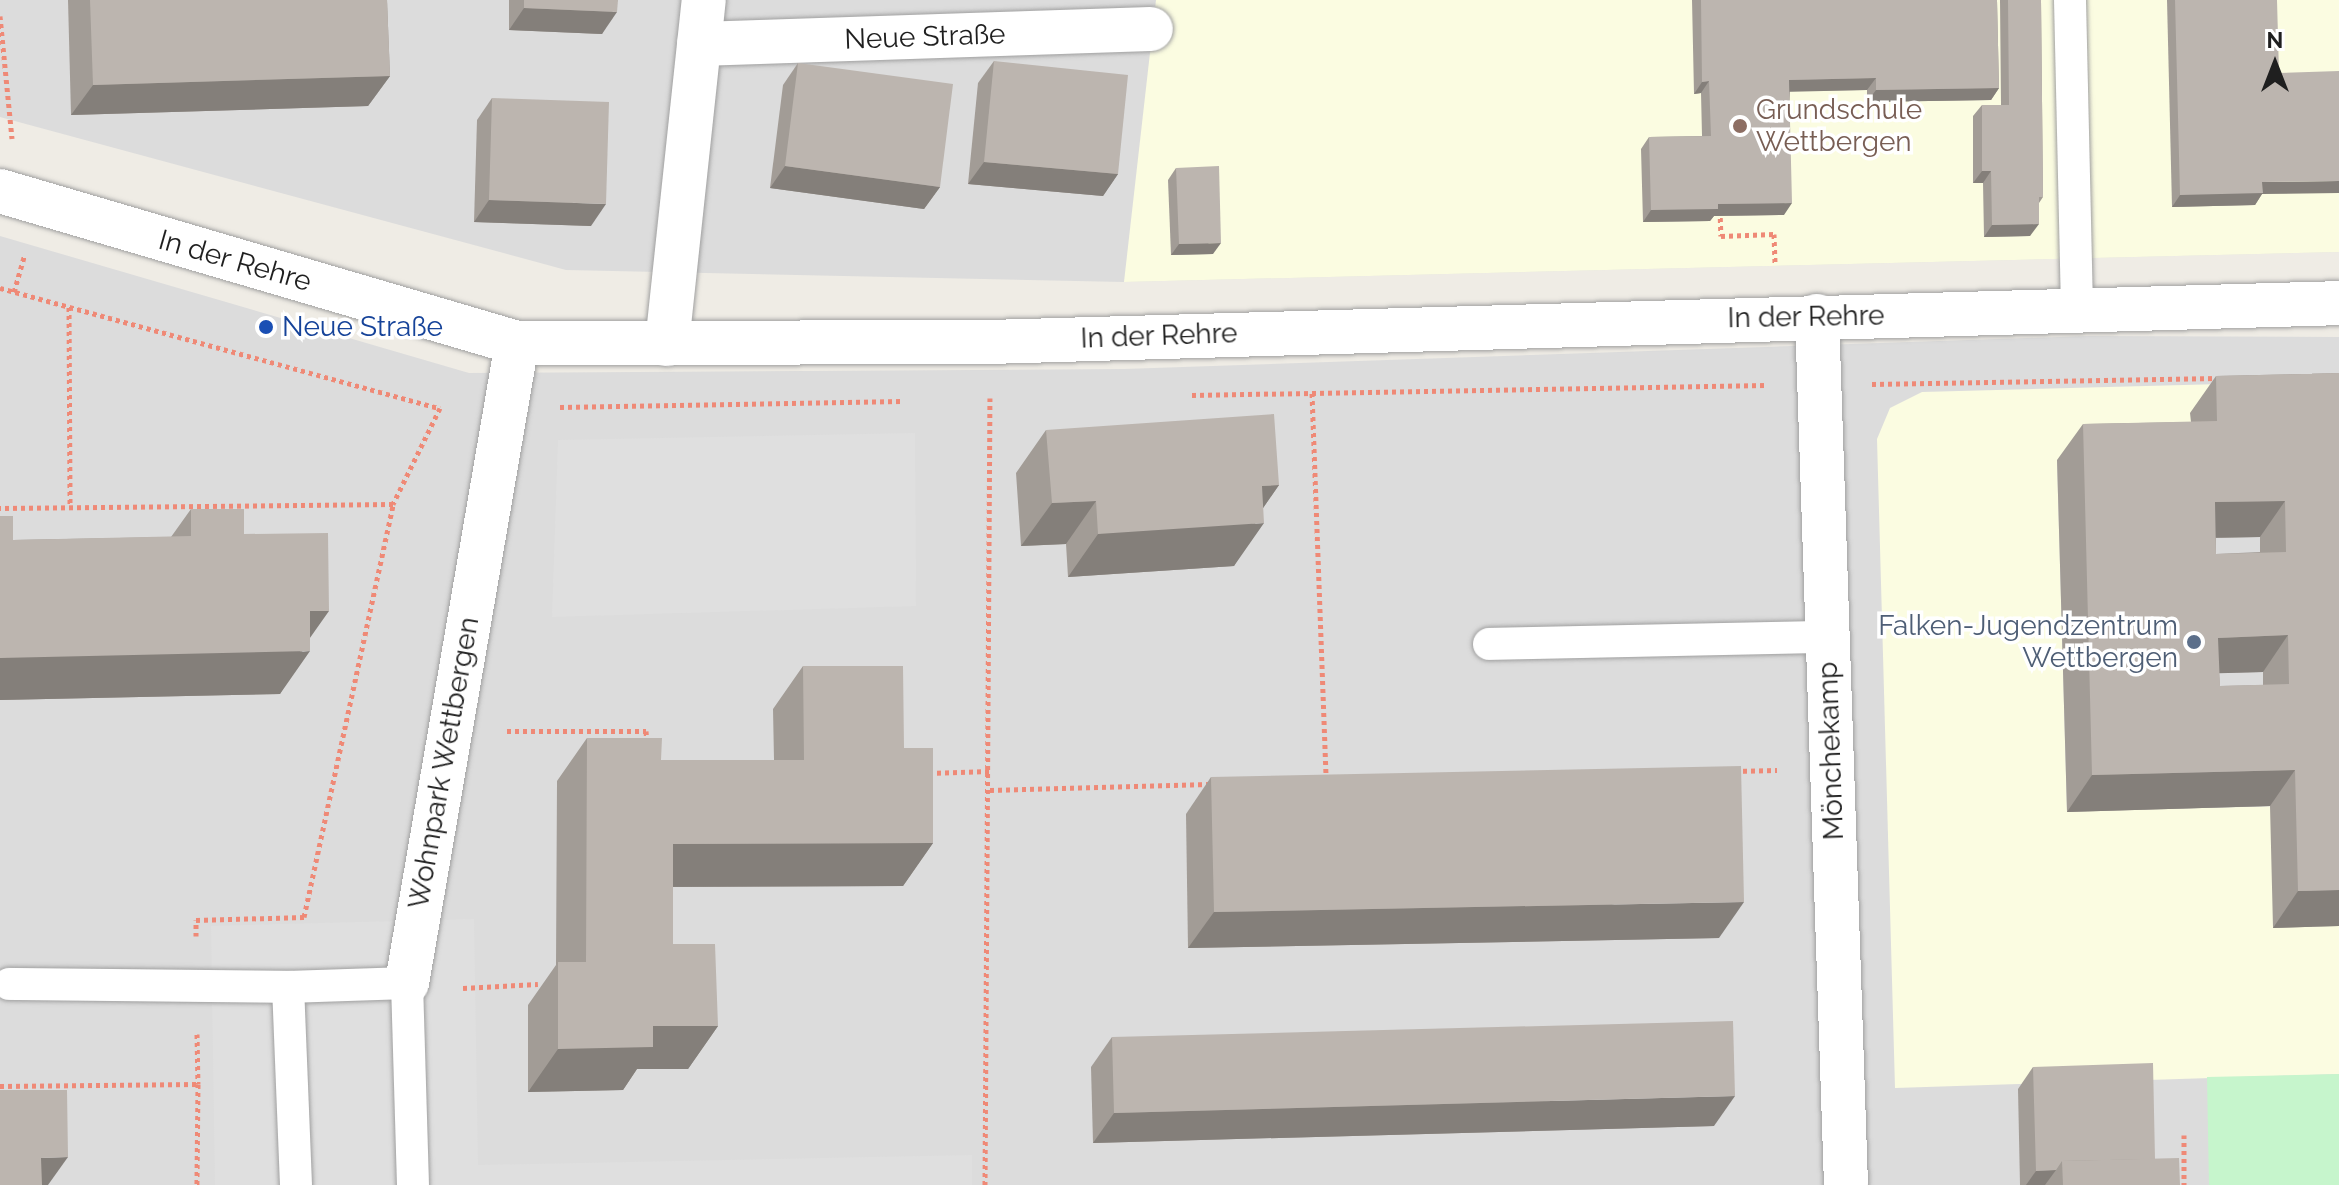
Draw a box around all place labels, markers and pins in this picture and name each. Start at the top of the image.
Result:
place label: Grundschule Wettbergen [1756,93,1922,159]
marker: Grundschule Wettbergen [1731,117,1749,135]
place label: Neue Straße [282,310,443,344]
marker: Neue Straße [257,318,275,336]
place label: Falken-Jugendzentrum Wettbergen [1878,609,2178,675]
marker: Falken-Jugendzentrum Wettbergen [2185,633,2203,651]

